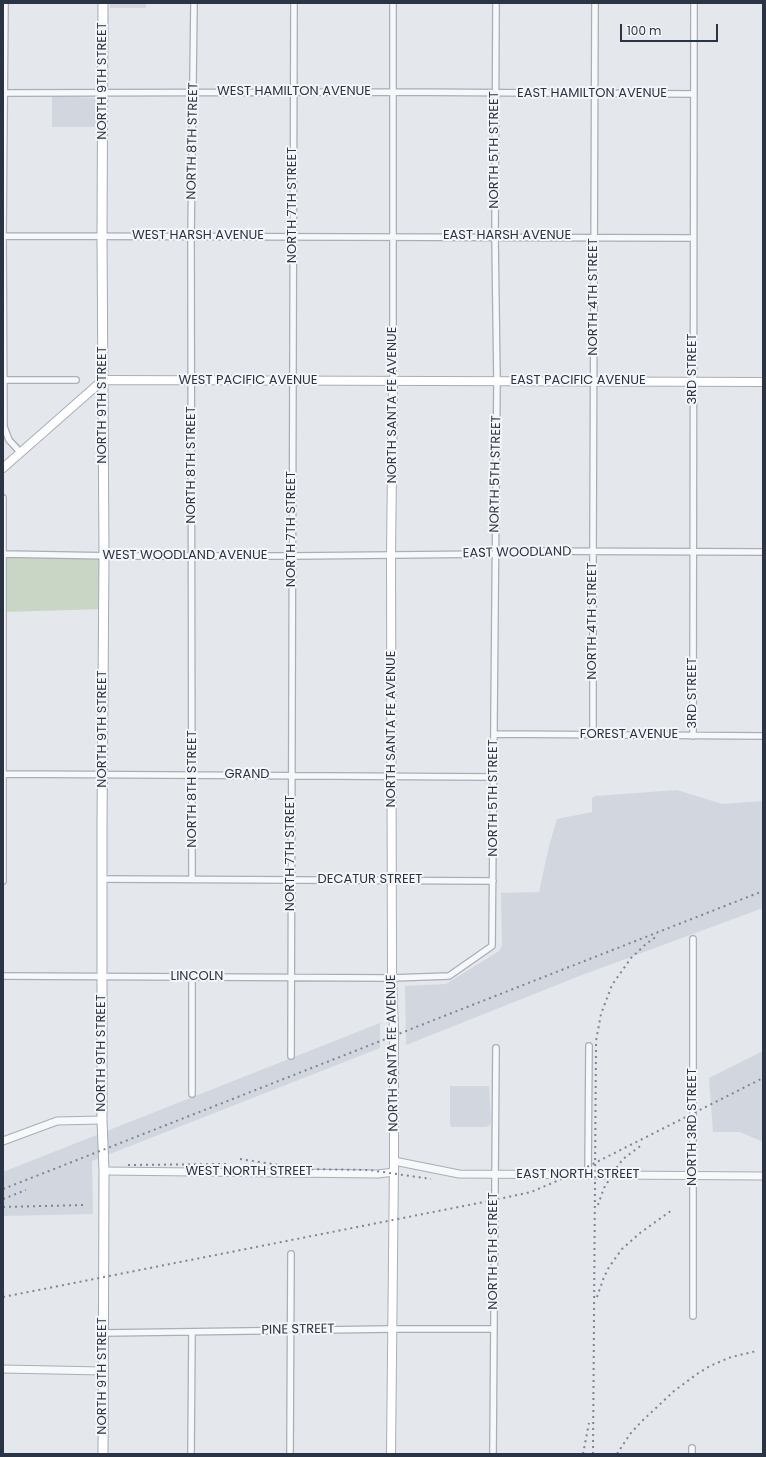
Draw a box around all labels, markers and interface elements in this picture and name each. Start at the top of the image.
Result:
scale bar [622,16,720,42]
street label: NORTH 9TH STREET [95,22,111,140]
text: 100 m [627,22,661,39]
street label: NORTH 8TH STREET [184,82,202,200]
street label: WEST HAMILTON AVENUE [217,84,371,100]
street label: EAST HAMILTON AVENUE [517,86,667,102]
street label: NORTH 5TH STREET [487,91,503,209]
street label: NORTH 7TH STREET [285,147,301,263]
street label: WEST HARSH AVENUE [132,228,264,244]
street label: EAST HARSH AVENUE [443,228,571,244]
street label: NORTH 4TH STREET [586,238,602,356]
street label: NORTH SANTA FE AVENUE [385,326,401,484]
street label: 3RD STREET [685,333,701,405]
street label: NORTH 9TH STREET [95,346,111,464]
street label: WEST PACIFIC AVENUE [178,373,318,389]
street label: EAST PACIFIC AVENUE [510,373,646,389]
street label: NORTH 8TH STREET [184,406,200,524]
street label: NORTH 5TH STREET [487,415,505,533]
street label: NORTH 7TH STREET [284,471,300,587]
street label: EAST WOODLAND [463,544,571,562]
street label: WEST WOODLAND AVENUE [103,548,267,564]
street label: NORTH 4TH STREET [585,562,601,680]
street label: NORTH SANTA FE AVENUE [384,650,400,808]
street label: 3RD STREET [685,657,701,729]
street label: NORTH 9TH STREET [95,670,111,788]
street label: FOREST AVENUE [580,727,678,743]
street label: NORTH 8TH STREET [185,730,201,848]
street label: NORTH 5TH STREET [486,739,502,857]
street label: GRAND [224,767,270,783]
street label: NORTH 7TH STREET [283,795,299,911]
street label: DECATUR STREET [318,872,422,888]
street label: LINCOLN [171,969,223,985]
street label: NORTH SANTA FE AVENUE [384,974,402,1132]
street label: NORTH 9TH STREET [94,994,110,1112]
street label: NORTH 3RD STREET [685,1068,701,1186]
street label: WEST NORTH STREET [185,1164,313,1180]
street label: EAST NORTH STREET [516,1167,640,1183]
street label: NORTH 5TH STREET [486,1192,502,1310]
street label: NORTH 9TH STREET [95,1317,111,1435]
street label: PINE STREET [261,1322,335,1338]

